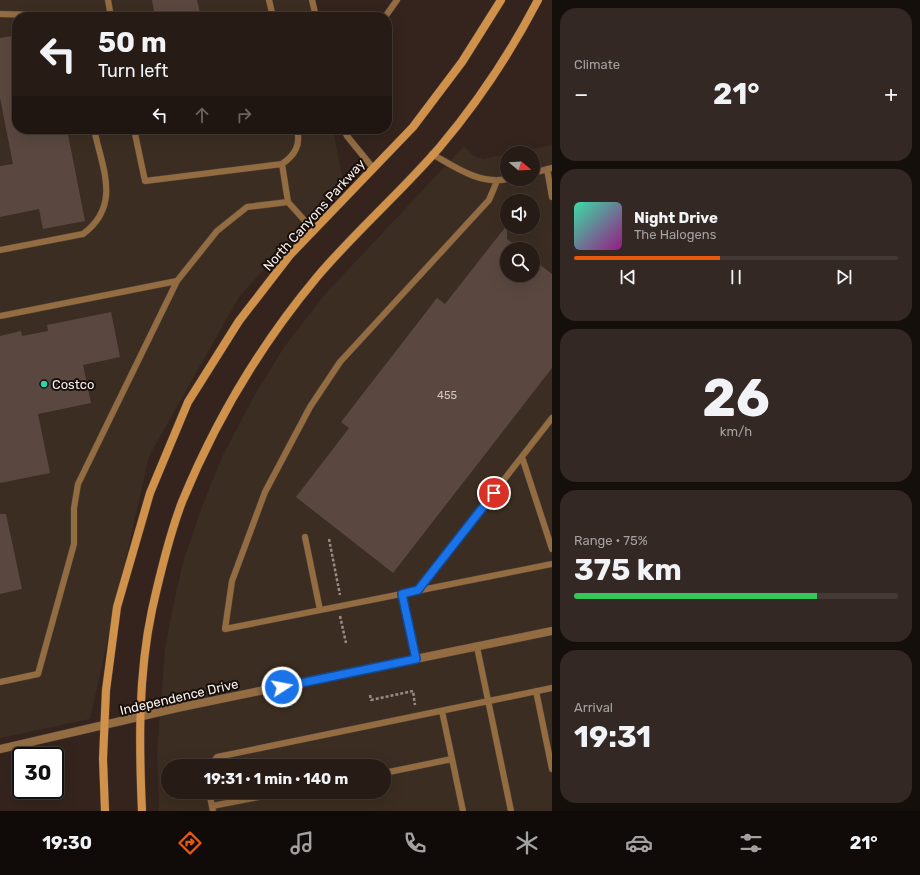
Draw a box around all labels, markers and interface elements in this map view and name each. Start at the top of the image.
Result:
text: 50 m [98,26,167,59]
icon: left [32,28,84,80]
text: Climate [574,57,620,72]
text: Turn left [98,60,168,82]
text: 21° [713,76,760,112]
text: − [574,81,588,108]
text: + [884,81,898,108]
icon: left [149,104,171,126]
icon: ahead [191,104,213,126]
icon: right [233,104,255,126]
north arrow [500,146,540,186]
map controls [500,146,540,282]
street label: North Canyons Parkway [260,156,368,274]
button: sound [500,194,540,234]
text: Night Drive [634,209,718,227]
text: The Halogens [634,227,716,242]
button: search [500,242,540,282]
icon: previous [617,266,639,288]
icon: pause [725,266,747,288]
icon: next [833,266,855,288]
text: 26 [702,367,770,429]
place label: Costco [52,377,94,392]
marker: Costco [39,379,49,389]
house number: 455 [437,389,457,402]
text: km/h [720,424,752,439]
pin [477,476,511,510]
icon: arrive [483,482,505,504]
text: Range · 75% [574,533,648,548]
text: 375 km [574,552,682,588]
position arrow [261,666,303,708]
street label: Independence Drive [118,676,240,718]
text: Arrival [574,700,613,715]
text: 19:31 [574,719,651,755]
speed limit sign: 30 [12,747,64,799]
text: 19:31 · 1 min · 140 m [204,770,348,788]
icon: directions [176,829,204,857]
icon: music [288,829,316,857]
icon: phone [401,829,429,857]
icon: climate [513,829,541,857]
icon: car [625,829,653,857]
icon: filters [737,829,765,857]
text: 19:30 [42,832,92,854]
text: 21° [850,832,878,854]

